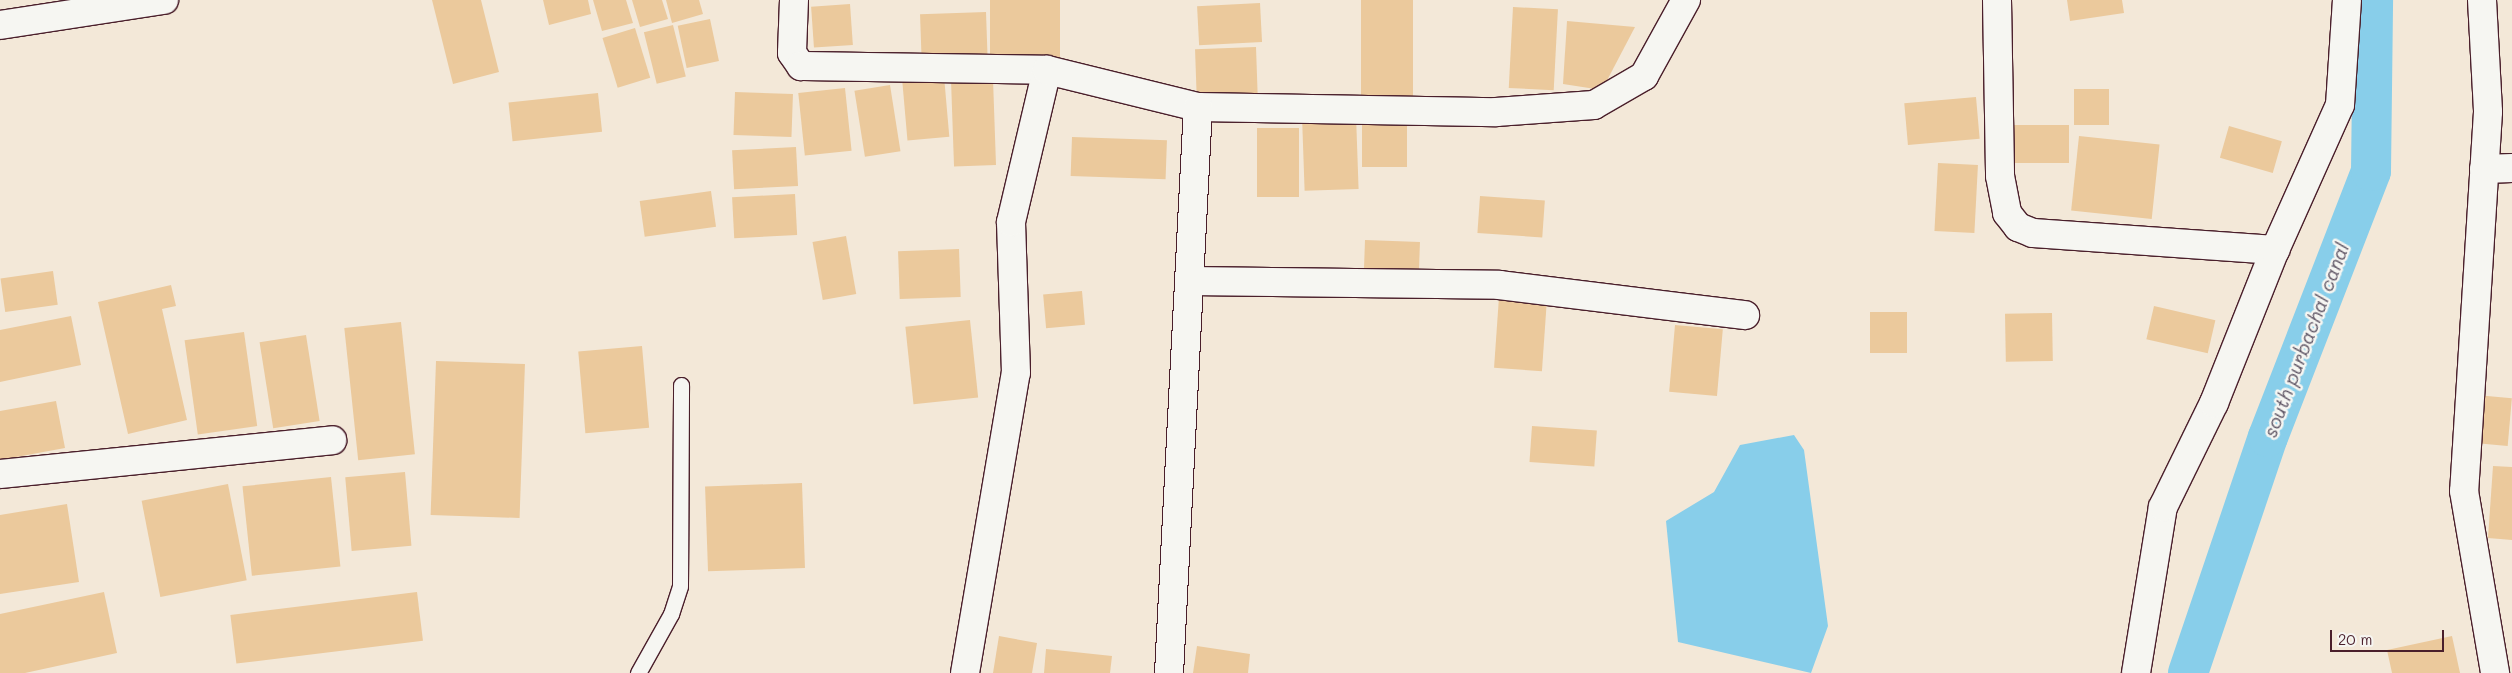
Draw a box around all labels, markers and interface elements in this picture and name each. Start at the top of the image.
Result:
water label: south purbachal canal [2258,240,2354,440]
scale bar [2332,620,2446,652]
text: 20 m [2338,629,2372,649]

